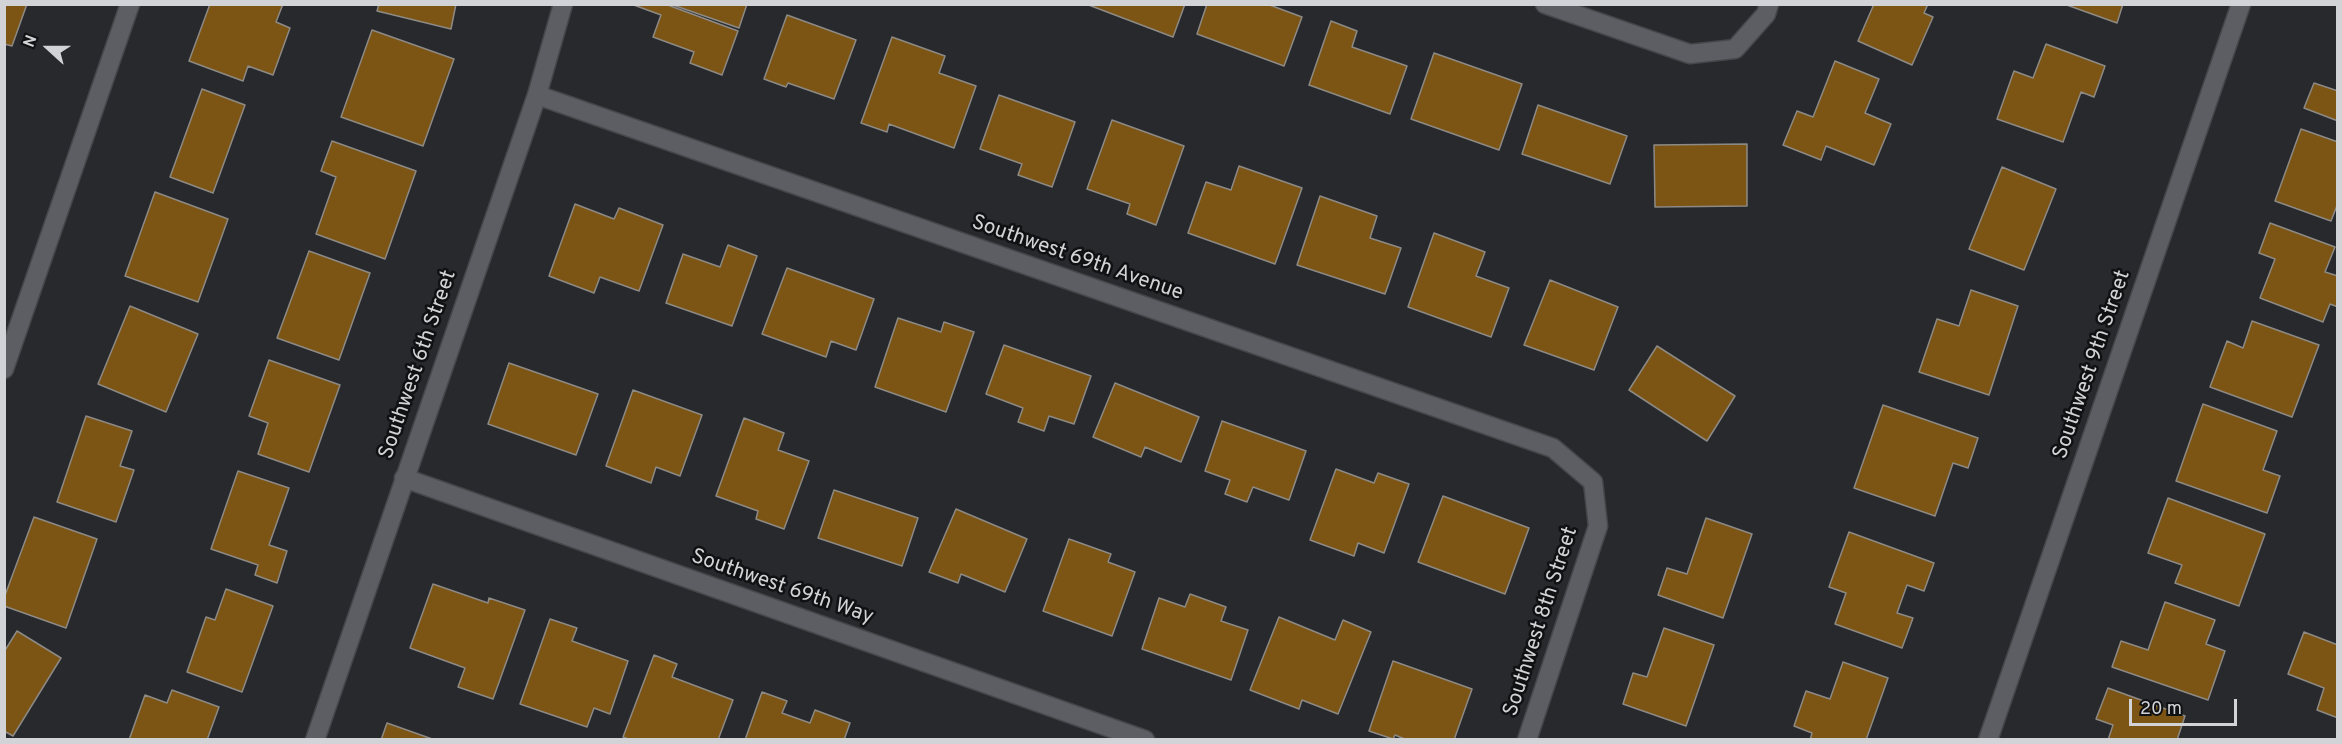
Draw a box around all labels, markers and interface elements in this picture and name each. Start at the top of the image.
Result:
north arrow [18,18,78,78]
text: N [20,33,43,51]
street label: Southwest 69th Avenue [968,211,1186,307]
street label: Southwest 6th Street [375,267,463,463]
street label: Southwest 9th Street [2049,267,2137,463]
street label: Southwest 8th Street [1499,524,1585,720]
street label: Southwest 69th Way [688,545,876,631]
scale bar [2132,687,2240,725]
text: 20 m [2140,698,2182,721]

